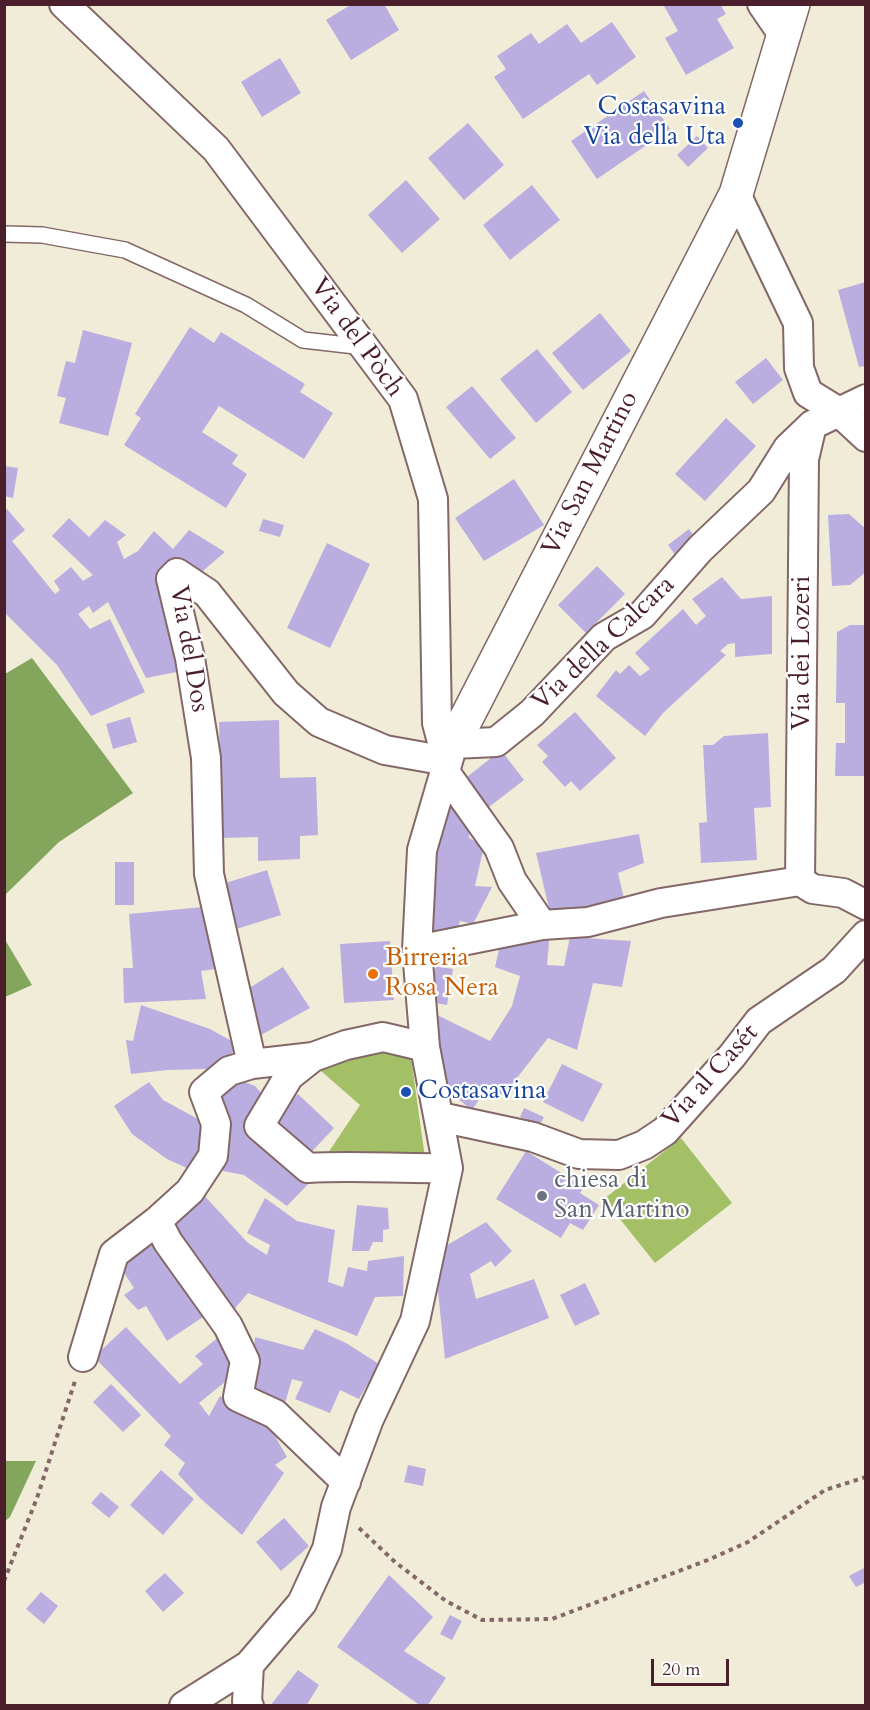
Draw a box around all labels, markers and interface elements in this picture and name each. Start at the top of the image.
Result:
place label: Costasavina Via della Uta [584,92,726,154]
marker: Costasavina Via della Uta [731,116,745,130]
street label: Via del Pòch [302,272,410,404]
street label: Via San Martino [536,387,646,561]
street label: Via della Calcara [526,570,682,718]
street label: Via dei Lozeri [787,576,819,730]
street label: Via del Dos [162,583,214,715]
place label: Birreria Rosa Nera [385,943,499,1005]
marker: Birreria Rosa Nera [366,967,380,981]
street label: Via al Casét [656,1019,766,1135]
place label: Costasavina [418,1076,546,1108]
marker: Costasavina [399,1085,413,1099]
place label: chiesa di San Martino [554,1165,690,1226]
marker: chiesa di San Martino [535,1189,549,1203]
scale bar [654,1647,732,1685]
text: 20 m [662,1657,701,1682]

